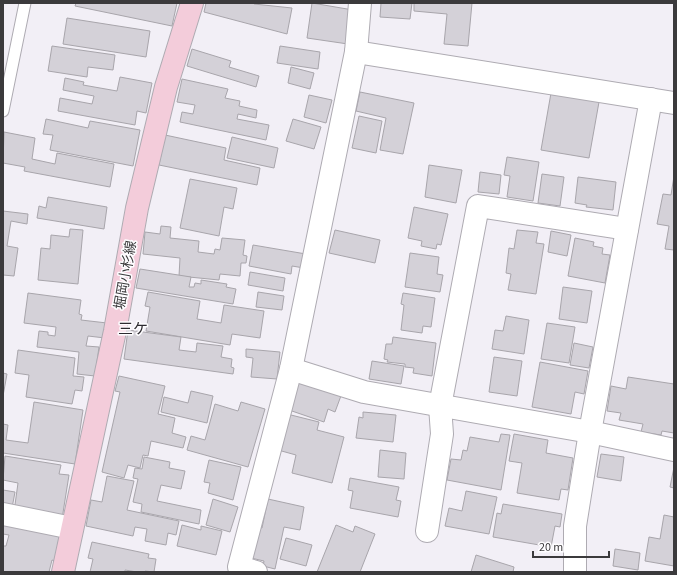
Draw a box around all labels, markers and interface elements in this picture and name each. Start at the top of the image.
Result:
street label: 堀岡小杉線 [110,239,142,311]
district label: 三ケ [118,319,148,340]
scale bar [533,533,609,559]
text: 20 m [539,539,563,556]

